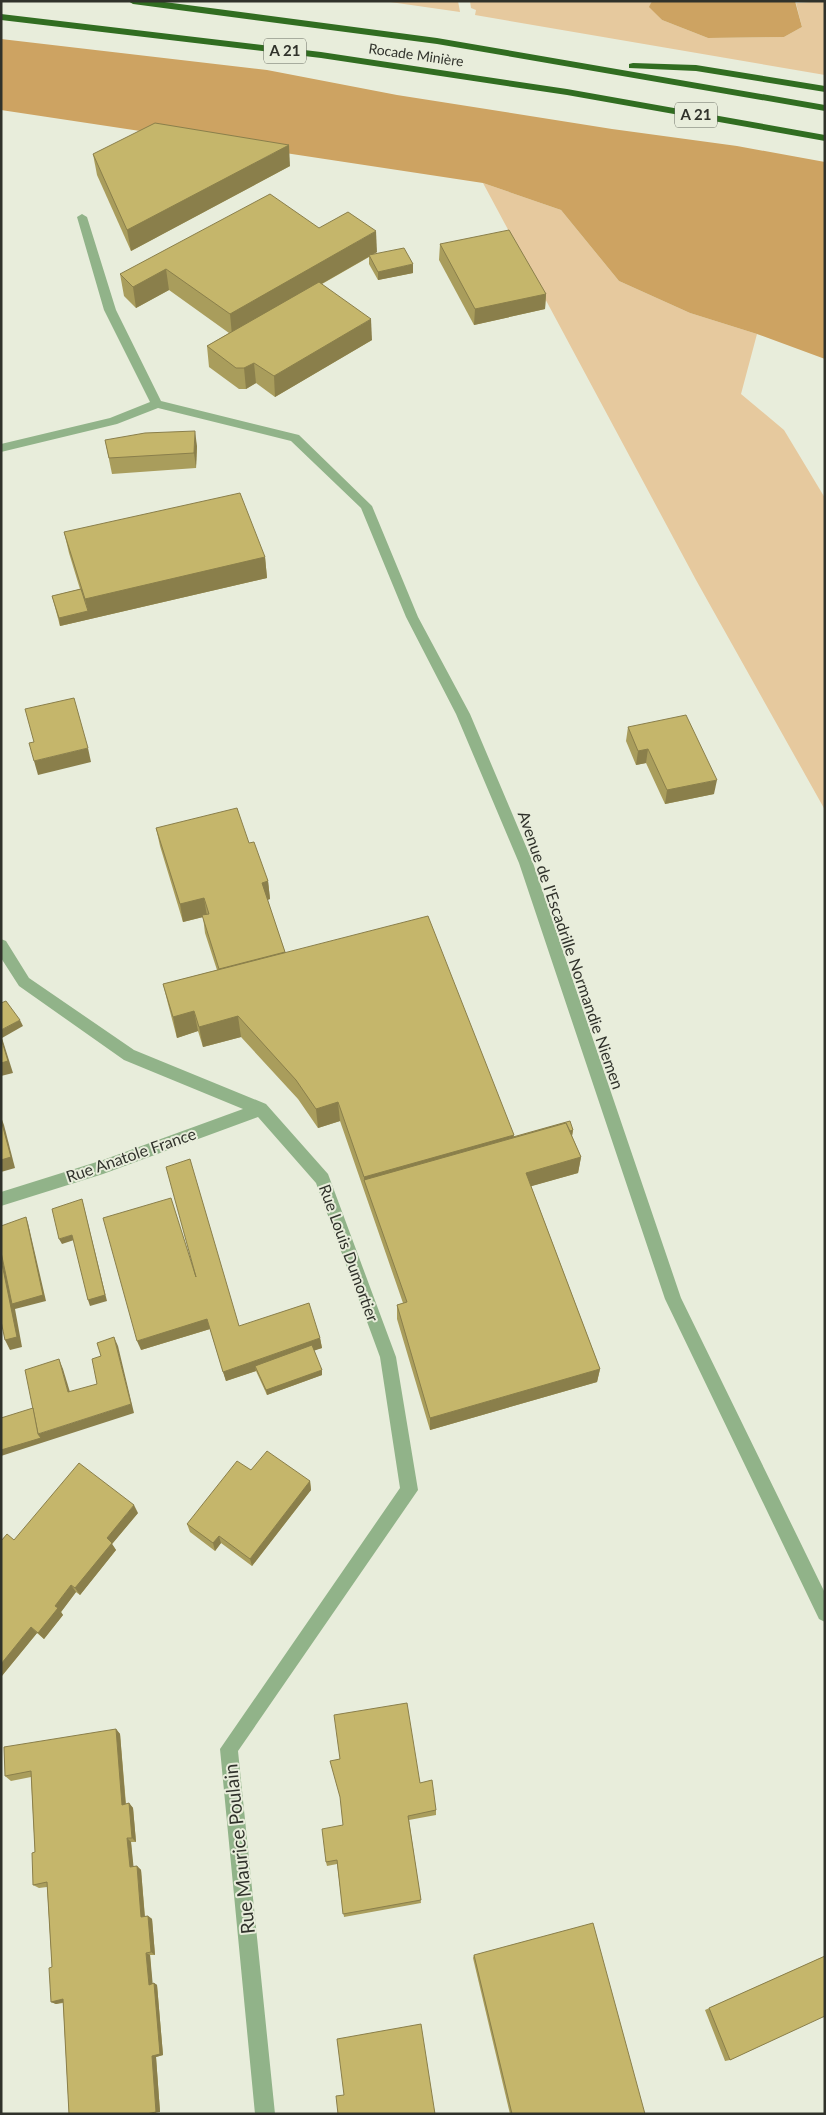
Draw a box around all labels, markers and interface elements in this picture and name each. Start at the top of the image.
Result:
road number: A 21 [264,38,306,64]
street label: Rocade Minière [367,39,465,70]
road number: A 21 [675,102,717,128]
street label: Avenue de l'Escadrille Normandie Niemen [515,808,628,1092]
street label: Rue Anatole France [63,1123,198,1186]
street label: Rue Louis Dumortier [316,1182,383,1324]
street label: Rue Maurice Poulain [218,1763,259,1935]

